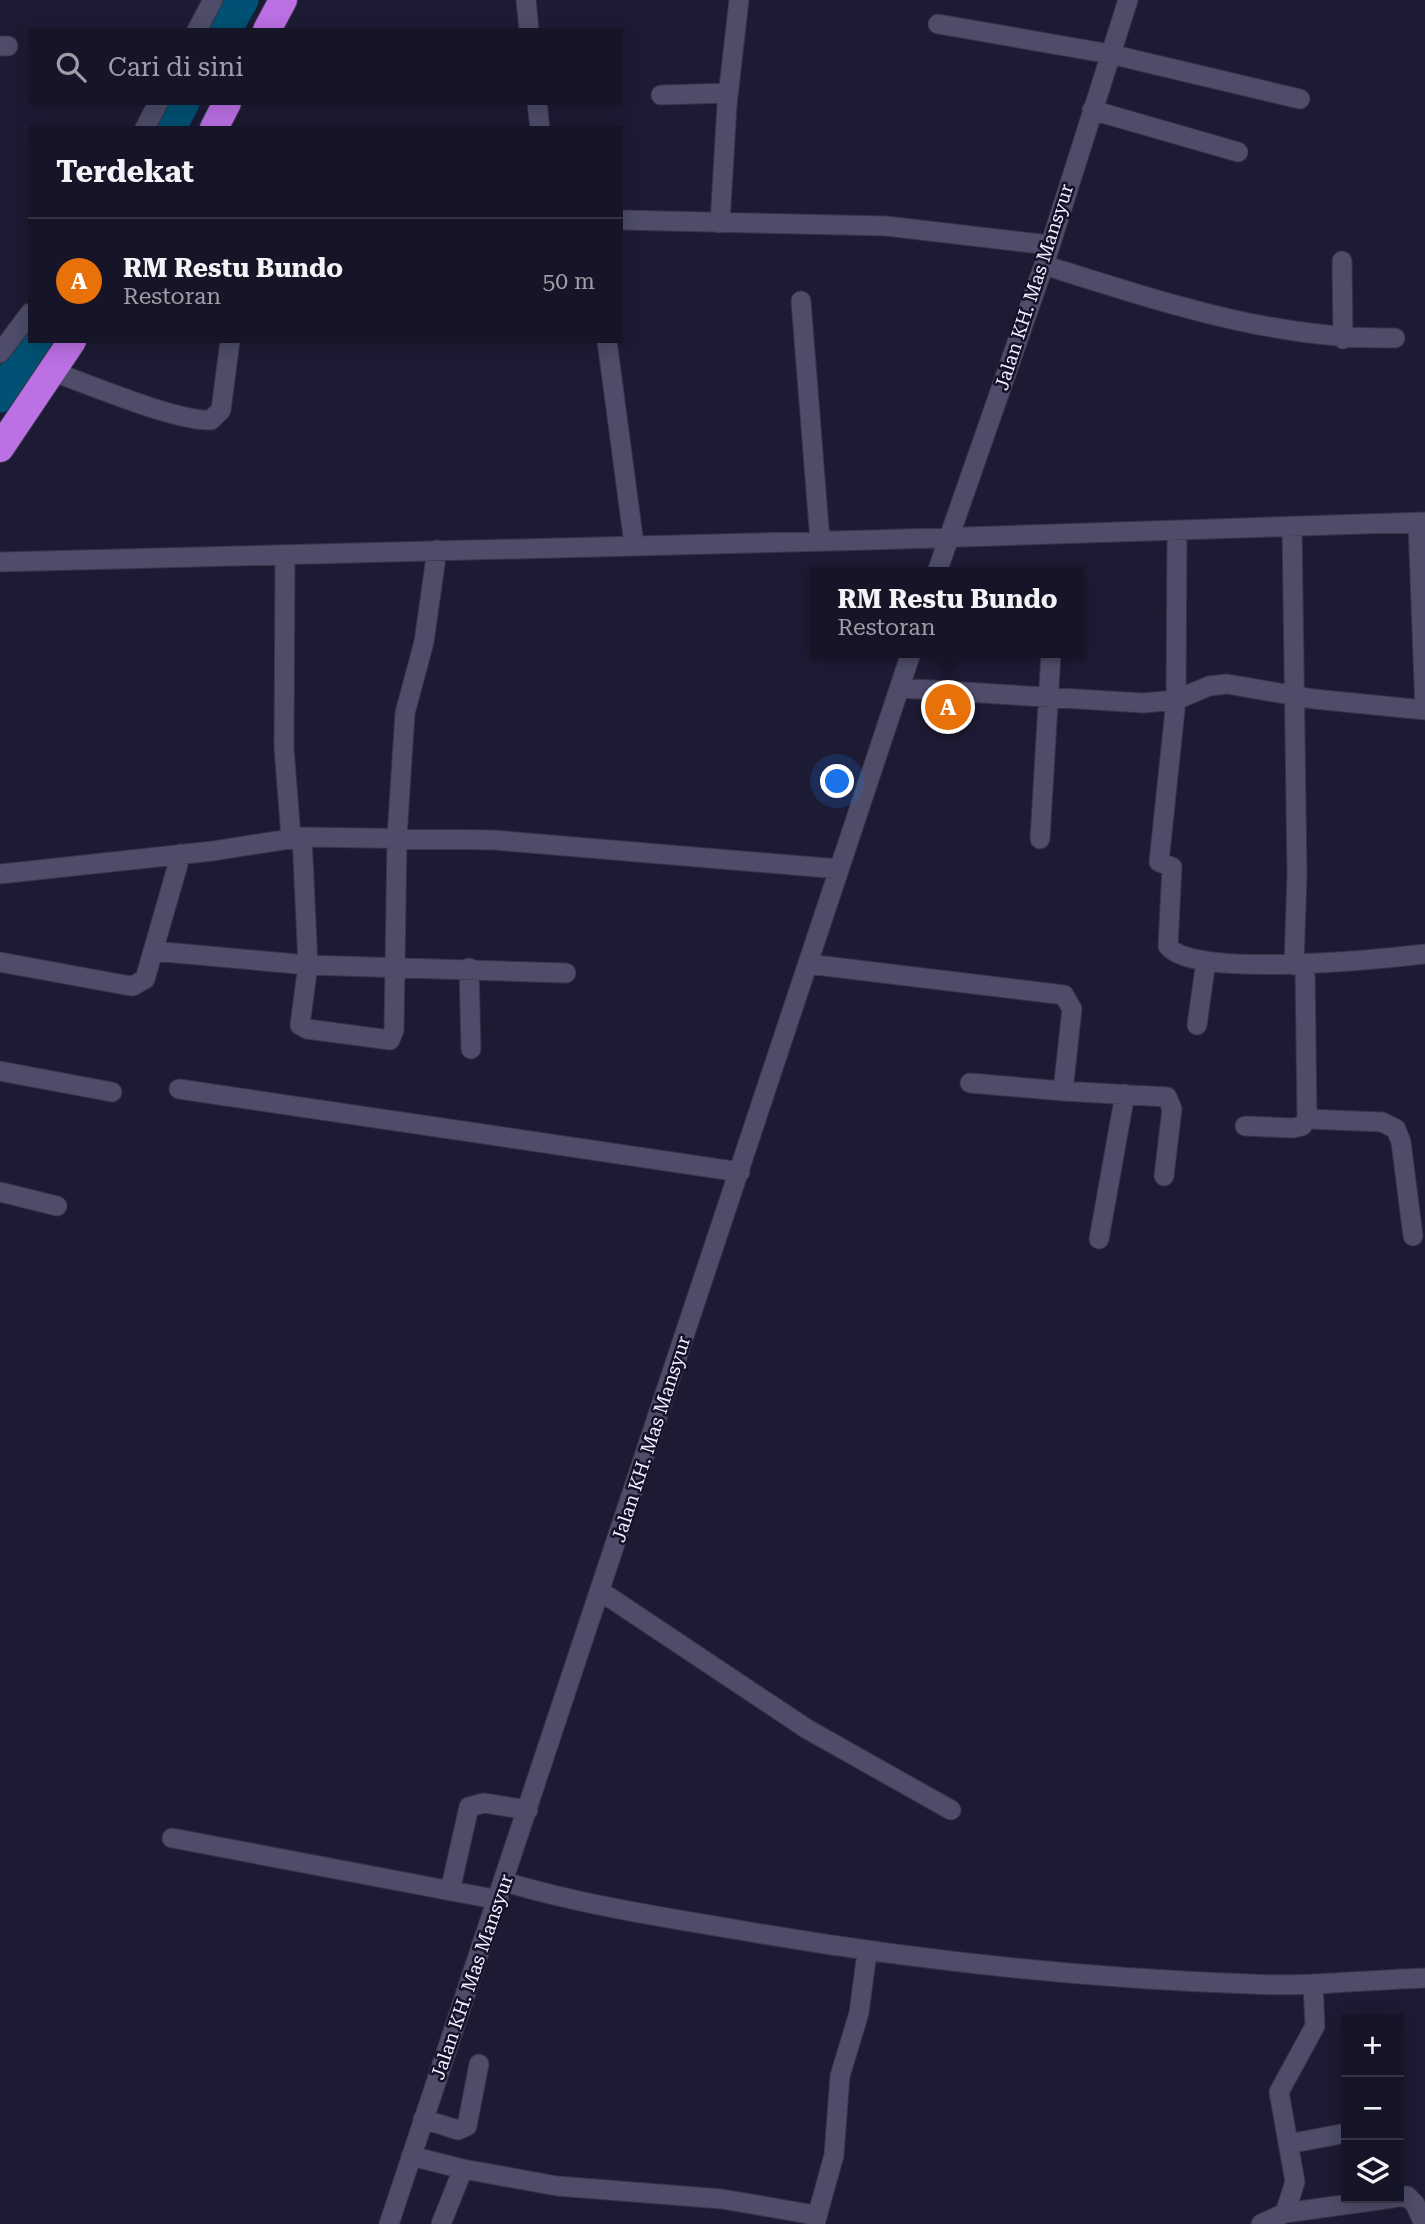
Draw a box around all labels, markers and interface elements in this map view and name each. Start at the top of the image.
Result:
search box [28,28,623,105]
icon: search [52,48,90,86]
text: Cari di sini [108,52,244,82]
text: Terdekat [56,154,194,189]
street label: Jalan KH. Mas Mansyur [990,181,1078,393]
text: RM Restu Bundo [123,253,343,283]
text: A [71,268,87,295]
text: 50 m [542,268,595,295]
text: Restoran [123,283,221,310]
popup [811,567,1084,658]
text: RM Restu Bundo [837,584,1058,614]
text: Restoran [837,614,936,641]
pin: A [925,681,971,733]
your location [820,764,854,798]
street label: Jalan KH. Mas Mansyur [607,1333,695,1545]
street label: Jalan KH. Mas Mansyur [426,1871,518,2083]
map controls [1341,2014,1404,2203]
button: + [1341,2014,1404,2077]
button: − [1341,2077,1404,2140]
button: layers [1341,2140,1404,2203]

